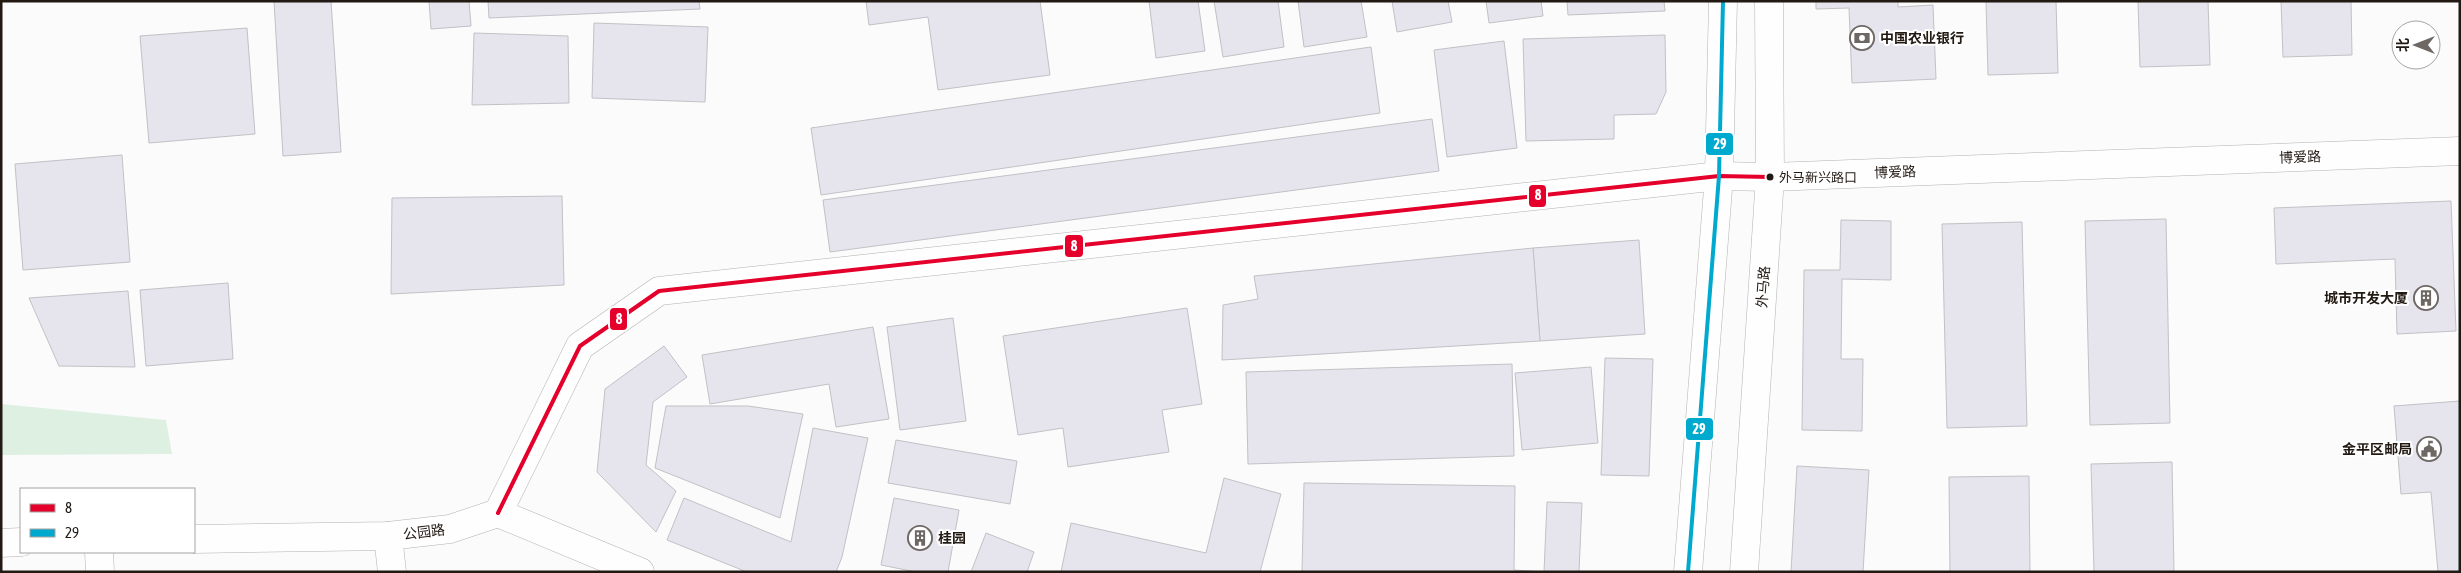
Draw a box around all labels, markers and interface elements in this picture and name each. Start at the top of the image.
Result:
north arrow [2391,20,2441,70]
bank icon: 中国农业银行 [1849,25,1875,51]
place label: 中国农业银行 [1880,30,1964,46]
text: 北 [2395,38,2411,52]
line badge: 29 [1705,132,1734,156]
text: 29 [1713,136,1727,152]
street label: 博爱路 [2279,148,2321,166]
street label: 博爱路 [1874,163,1916,181]
place label: 外马新兴路口 [1779,170,1857,185]
marker: 外马新兴路口 [1765,172,1775,182]
line badge: 8 [1528,184,1547,208]
text: 8 [1535,187,1542,203]
line badge: 8 [1064,234,1084,258]
text: 8 [1071,238,1078,254]
street label: 外马路 [1754,265,1772,309]
building icon: 城市开发大厦 [2413,285,2439,311]
place label: 城市开发大厦 [2324,290,2408,306]
line badge: 8 [609,307,628,331]
text: 8 [616,311,623,327]
line badge: 29 [1685,417,1714,441]
text: 29 [1692,421,1706,437]
public building icon: 金平区邮局 [2416,436,2442,462]
place label: 金平区邮局 [2342,441,2412,457]
legend [20,488,195,553]
text: 8 [65,499,72,516]
street label: 公园路 [402,522,446,542]
text: 29 [65,524,79,541]
building icon: 桂园 [907,525,933,551]
place label: 桂园 [938,530,966,546]

